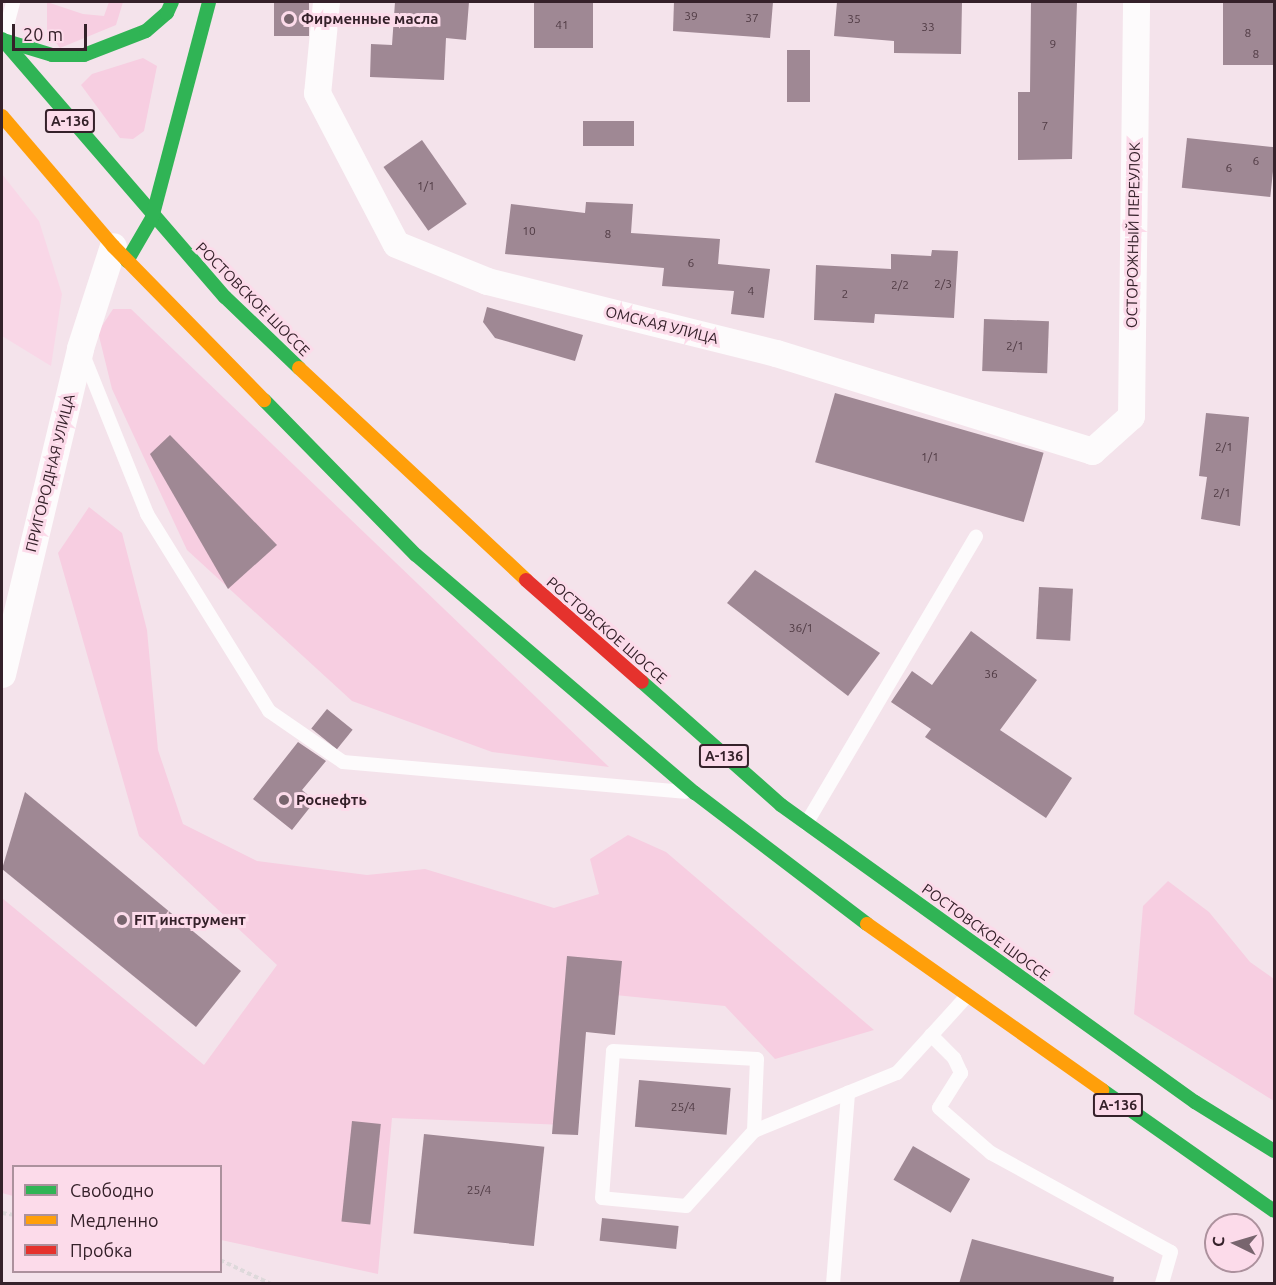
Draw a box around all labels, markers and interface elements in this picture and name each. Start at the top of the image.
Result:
house number: 39 [684,9,698,23]
place label: Фирменные масла [301,10,438,28]
house number: 37 [745,11,759,25]
scale bar [15,12,90,50]
marker: Фирменные масла [282,12,296,26]
house number: 35 [847,12,861,26]
house number: 41 [555,18,569,32]
house number: 33 [921,20,935,34]
text: 20 m [23,24,63,44]
house number: 8 [1245,26,1251,40]
house number: 9 [1050,37,1056,51]
house number: 8 [1253,47,1259,61]
road number: А-136 [44,110,96,132]
house number: 7 [1042,119,1048,133]
street label: ОСТОРОЖНЫЙ ПЕРЕУЛОК [1122,142,1144,328]
house number: 6 [1253,154,1259,168]
house number: 6 [1226,161,1232,175]
house number: 1/1 [417,179,435,193]
house number: 10 [522,224,536,238]
house number: 8 [605,227,611,241]
street label: РОСТОВСКОЕ ШОССЕ [192,238,314,360]
house number: 6 [688,256,694,270]
house number: 2/3 [934,277,952,291]
house number: 2/2 [891,278,909,292]
house number: 4 [748,284,754,298]
house number: 2 [842,287,848,301]
street label: ОМСКАЯ УЛИЦА [604,302,720,348]
house number: 2/1 [1006,339,1024,353]
street label: ПРИГОРОДНАЯ УЛИЦА [22,392,78,554]
house number: 2/1 [1215,440,1233,454]
house number: 1/1 [921,450,939,464]
house number: 2/1 [1213,486,1231,500]
street label: РОСТОВСКОЕ ШОССЕ [543,573,671,687]
house number: 36/1 [789,621,813,635]
house number: 36 [984,667,998,681]
road number: А-136 [698,745,750,767]
place label: Роснефть [296,791,367,809]
marker: Роснефть [277,793,291,807]
street label: РОСТОВСКОЕ ШОССЕ [919,880,1053,984]
place label: FIT инструмент [134,911,246,929]
marker: FIT инструмент [115,913,129,927]
road number: А-136 [1092,1094,1144,1116]
house number: 25/4 [671,1100,695,1114]
legend [12,1165,222,1273]
text: Свободно [70,1180,154,1200]
house number: 25/4 [467,1183,491,1197]
text: Медленно [70,1210,159,1230]
north arrow [1204,1213,1264,1273]
text: С [1209,1236,1227,1247]
text: Пробка [70,1240,133,1260]

